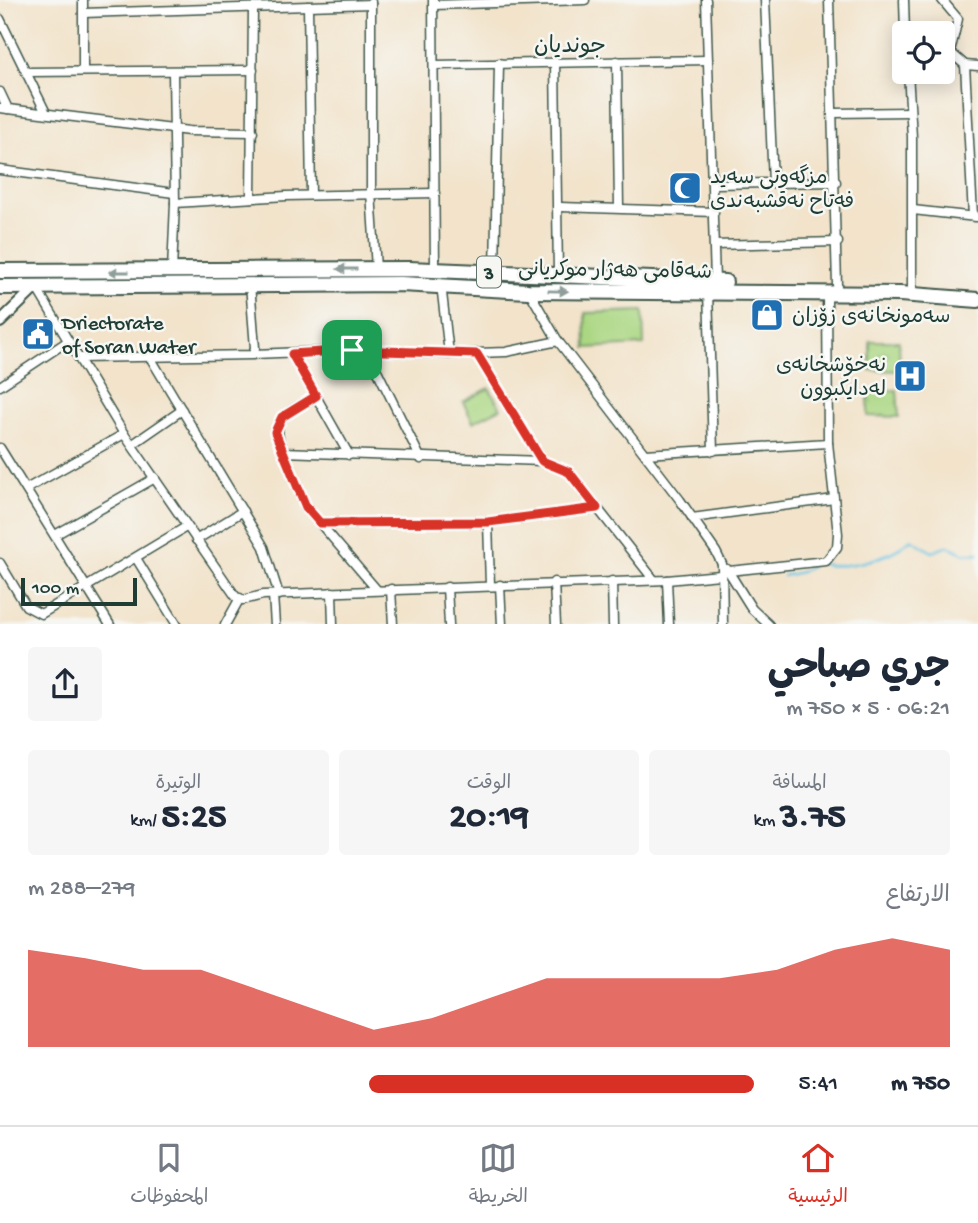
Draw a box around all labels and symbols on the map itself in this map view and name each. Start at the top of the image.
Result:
district label: جوندیان [534,34,606,61]
place label: مزگەوتی سەید فەتاح نەقشبەندی [710,164,854,216]
mosque icon: مزگەوتی سەید فەتاح نەقشبەندی [666,169,704,207]
road number: 3 [477,256,501,288]
street label: شەقامی ھەژار موکریانی [518,258,712,287]
one-way arrow [335,263,357,275]
one-way arrow [108,266,130,278]
one-way arrow [547,285,569,297]
shop icon: سەمونخانەی زۆزان [748,296,786,334]
place label: سەمونخانەی زۆزان [792,306,951,331]
place label: Driectorate of Soran Water [60,313,197,362]
public building icon: Driectorate of Soran Water [19,315,57,353]
pin [322,320,382,380]
place label: نەخۆشخانەی لەدایکبوون [776,355,886,404]
hospital icon: نەخۆشخانەی لەدایکبوون [891,357,929,395]
scale bar [21,576,136,607]

